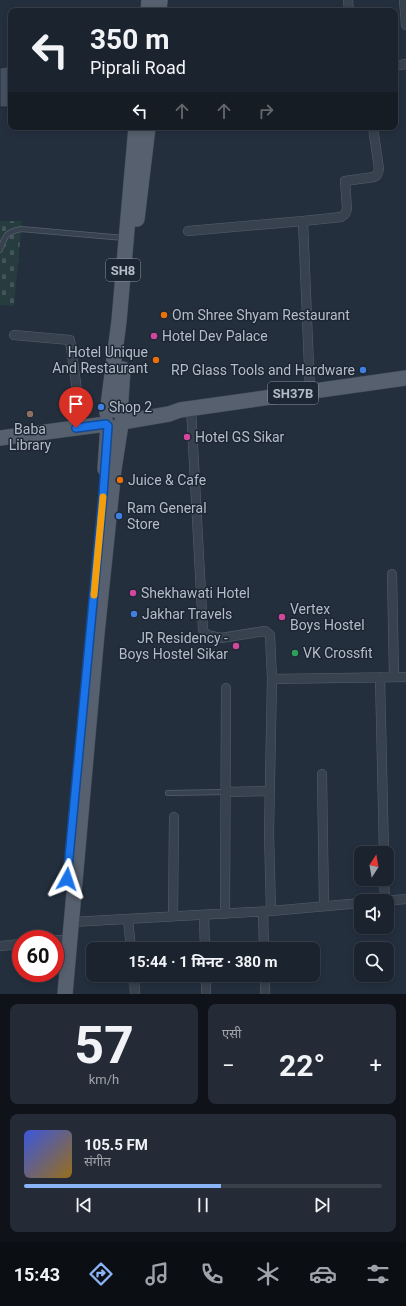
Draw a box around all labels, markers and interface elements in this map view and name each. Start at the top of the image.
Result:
text: 350 m [90,23,169,56]
icon: left [24,24,76,76]
text: Piprali Road [90,57,186,78]
icon: left [129,100,151,122]
icon: ahead [171,100,193,122]
icon: ahead [213,100,235,122]
icon: right [255,100,277,122]
road number: SH8 [106,259,140,281]
place label: Om Shree Shyam Restaurant [172,307,350,323]
marker: Om Shree Shyam Restaurant [159,310,169,320]
place label: Hotel Dev Palace [162,328,268,344]
marker: Hotel Dev Palace [149,331,159,341]
place label: Hotel Unique And Restaurant [52,344,148,376]
marker: Hotel Unique And Restaurant [151,355,161,365]
place label: RP Glass Tools and Hardware [171,362,355,378]
marker: RP Glass Tools and Hardware [358,365,368,375]
road number: SH37B [268,382,318,404]
pin [59,387,93,428]
icon: arrive [65,393,87,415]
place label: Shop 2 [109,399,152,415]
marker: Shop 2 [96,402,106,412]
marker: Baba Library [25,409,35,419]
place label: Baba Library [9,421,52,453]
place label: Hotel GS Sikar [195,429,285,445]
marker: Hotel GS Sikar [182,432,192,442]
place label: Juice & Cafe [128,472,206,488]
marker: Juice & Cafe [115,475,125,485]
place label: Ram General Store [127,500,207,532]
marker: Ram General Store [114,511,124,521]
place label: Shekhawati Hotel [141,585,250,601]
marker: Shekhawati Hotel [128,588,138,598]
place label: Vertex Boys Hostel [290,601,365,633]
place label: Jakhar Travels [142,606,232,622]
marker: Jakhar Travels [129,609,139,619]
marker: Vertex Boys Hostel [277,612,287,622]
place label: JR Residency - Boys Hostel Sikar [119,630,228,662]
marker: JR Residency - Boys Hostel Sikar [231,641,241,651]
place label: VK Crossfit [303,645,373,661]
marker: VK Crossfit [290,648,300,658]
north arrow [354,846,394,886]
map controls [354,846,394,982]
position arrow [46,858,88,900]
button: sound [354,894,394,934]
speed limit sign: 60 [12,930,64,982]
button: search [354,942,394,982]
text: 15:44 · 1 मिनट · 380 m [129,953,277,971]
text: 57 [74,1015,134,1076]
text: एसी [222,1026,241,1041]
text: 22° [279,1048,325,1083]
text: − [222,1053,235,1078]
text: + [370,1053,382,1078]
text: km/h [89,1072,119,1087]
text: 105.5 FM [84,1136,148,1154]
text: संगीत [84,1154,111,1169]
icon: previous [73,1194,95,1216]
icon: pause [192,1194,214,1216]
icon: next [311,1194,333,1216]
icon: directions [87,1260,115,1288]
icon: music [143,1260,171,1288]
icon: phone [198,1260,226,1288]
icon: climate [254,1260,282,1288]
icon: car [309,1260,337,1288]
icon: filters [364,1260,392,1288]
text: 15:43 [14,1264,60,1285]

